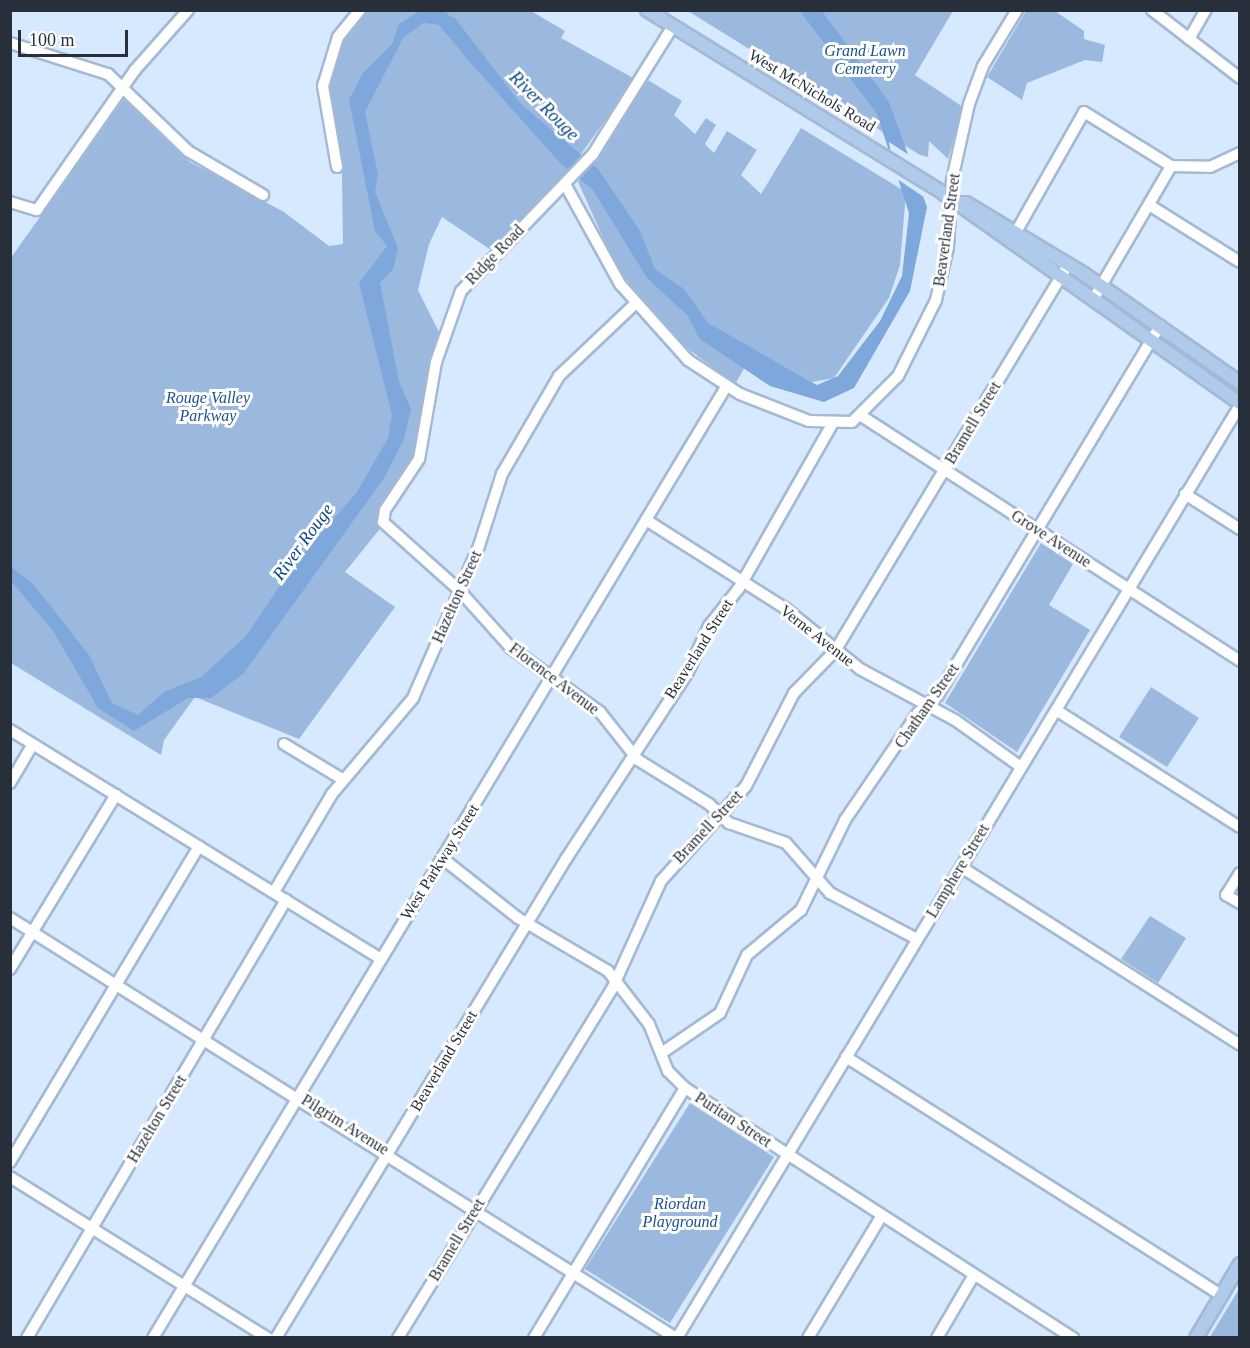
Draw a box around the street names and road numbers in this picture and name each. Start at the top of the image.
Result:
street label: West McNichols Road [745,46,879,136]
street label: Beaverland Street [930,172,964,288]
street label: Ridge Road [462,221,528,289]
street label: Bramell Street [941,378,1005,468]
street label: Grove Avenue [1007,506,1095,572]
street label: Hazelton Street [428,548,486,646]
street label: Beaverland Street [661,596,737,702]
street label: Verne Avenue [776,601,858,671]
street label: Florence Avenue [505,639,603,719]
street label: Chatham Street [891,660,963,752]
street label: Bramell Street [669,786,747,868]
street label: West Parkway Street [397,801,483,923]
street label: Lamphere Street [922,821,994,921]
street label: Beaverland Street [406,1007,482,1115]
street label: Hazelton Street [123,1072,191,1166]
street label: Puritan Street [691,1088,775,1152]
street label: Pilgrim Avenue [297,1090,393,1160]
street label: Bramell Street [425,1195,489,1285]

